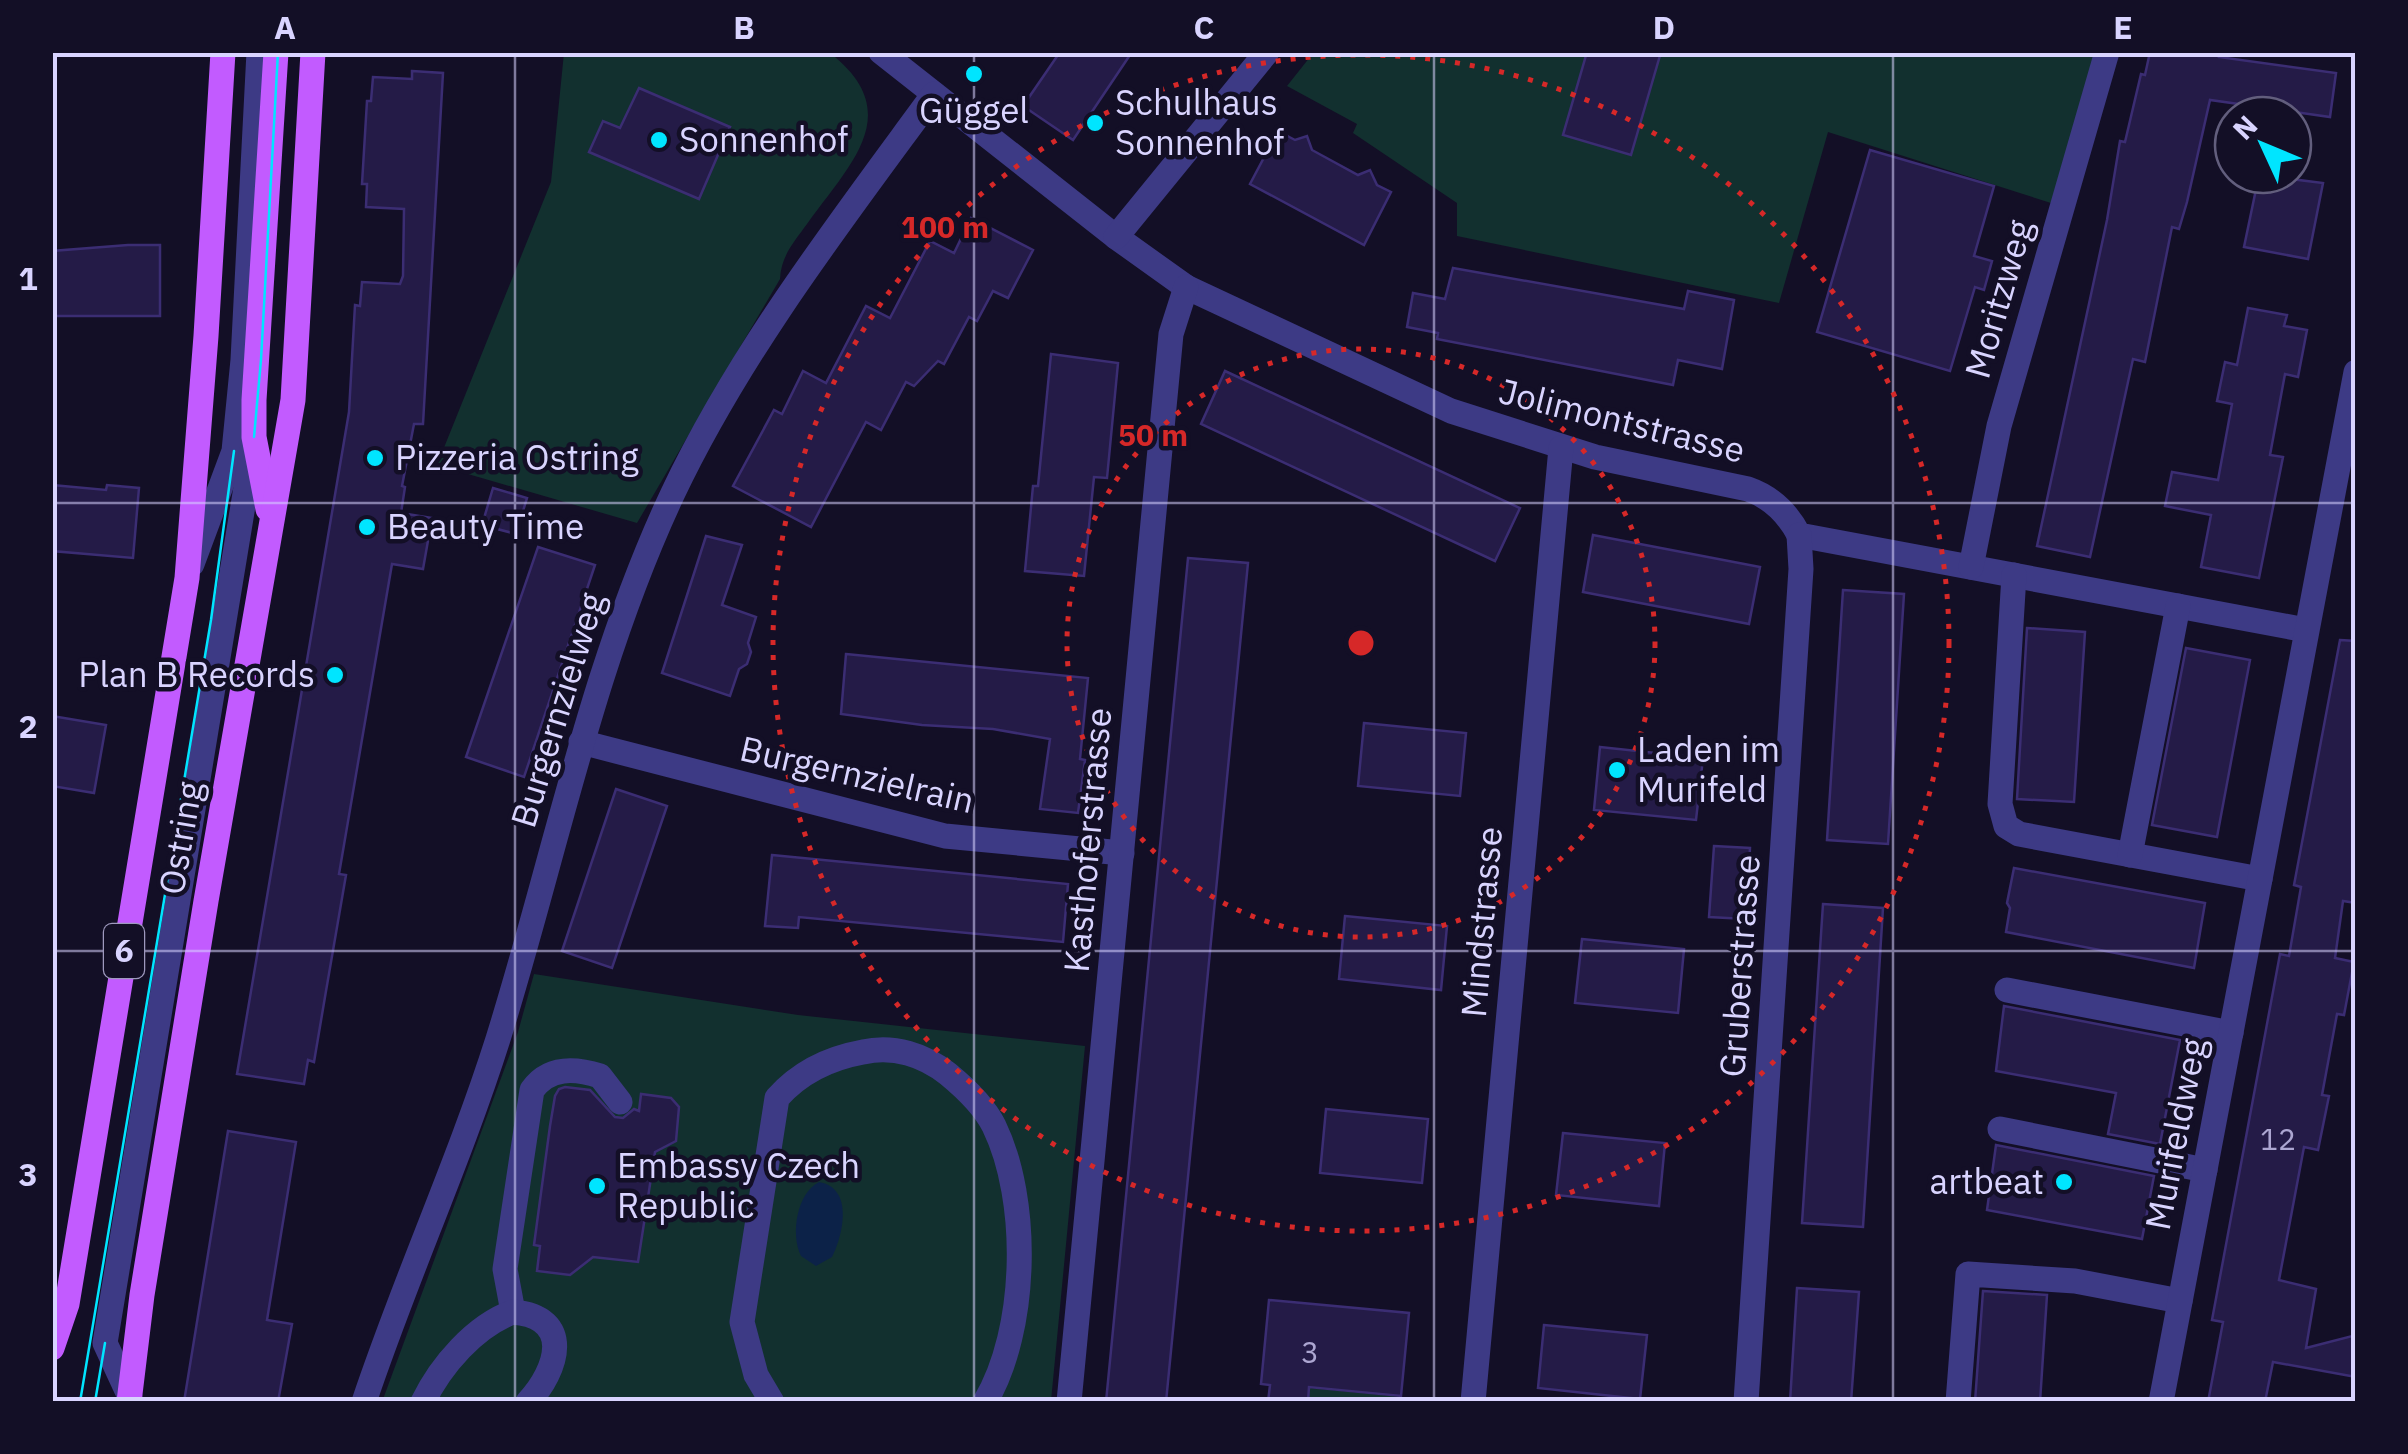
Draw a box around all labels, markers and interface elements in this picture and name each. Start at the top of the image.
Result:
text: A [274,6,296,48]
text: B [733,6,755,48]
text: C [1194,6,1214,48]
text: D [1653,6,1675,48]
text: E [2113,6,2133,48]
marker: Güggel [963,63,985,85]
place label: Schulhaus Sonnenhof [1115,79,1284,165]
place label: Güggel [919,87,1029,133]
north arrow [2213,95,2313,195]
text: N [2224,107,2265,147]
marker: Schulhaus Sonnenhof [1084,112,1106,134]
place label: Sonnenhof [679,116,848,162]
marker: Sonnenhof [648,129,670,151]
text: 100 m [901,207,989,246]
street label: Moritzweg [1954,214,2043,383]
text: 1 [18,257,38,299]
street label: Jolimontstrasse [1495,367,1750,473]
text: 50 m [1118,415,1188,454]
place label: Pizzeria Ostring [395,434,639,480]
marker: Pizzeria Ostring [364,447,386,469]
place label: Beauty Time [387,503,584,549]
marker: Beauty Time [356,516,378,538]
street label: Burgernzielweg [500,586,615,833]
centre of rings [1343,625,1379,661]
place label: Plan B Records [78,651,315,697]
marker: Plan B Records [324,664,346,686]
text: 2 [18,705,38,747]
street label: Kasthoferstrasse [1053,706,1121,974]
street label: Burgernzielrain [736,725,979,823]
place label: Laden im Murifeld [1637,726,1780,812]
marker: Laden im Murifeld [1606,759,1628,781]
street label: Ostring [147,777,213,898]
street label: Mindstrasse [1450,825,1512,1019]
street label: Gruberstrasse [1708,853,1770,1079]
road number: 6 [104,924,144,978]
street label: Murifeldweg [2134,1033,2216,1234]
house number: 12 [2260,1119,2296,1158]
place label: Embassy Czech Republic [617,1142,860,1228]
text: 3 [18,1153,38,1195]
place label: artbeat [1930,1158,2044,1204]
marker: artbeat [2053,1171,2075,1193]
marker: Embassy Czech Republic [586,1175,608,1197]
house number: 3 [1301,1332,1319,1371]

